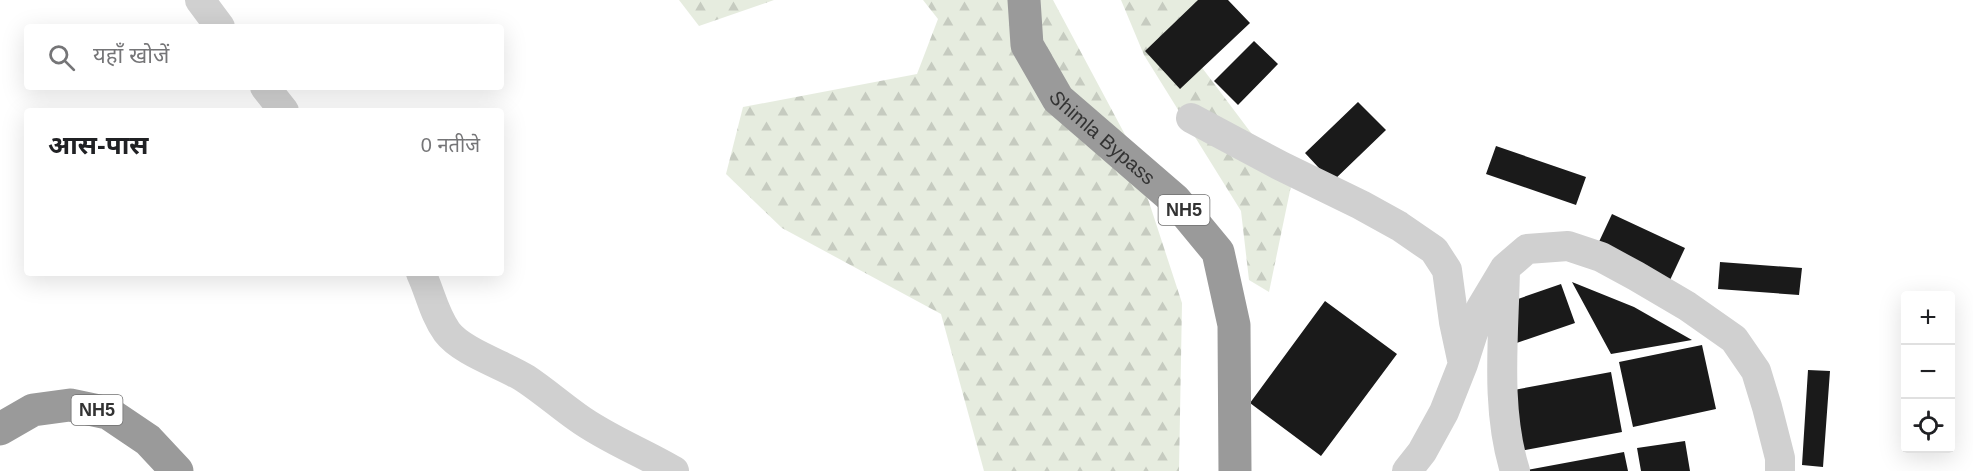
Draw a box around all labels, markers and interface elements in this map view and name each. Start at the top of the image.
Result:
search box [24,24,504,90]
icon: search [45,41,78,74]
text: यहाँ खोजें [93,43,169,68]
street label: Shimla Bypass [1045,87,1160,189]
text: आस-पास [48,130,148,160]
text: 0 नतीजे [421,134,480,156]
road number: NH5 [1158,195,1210,225]
map controls [1901,291,1955,453]
button: + [1901,291,1955,345]
button: − [1901,345,1955,399]
road number: NH5 [72,395,122,425]
button: locate [1901,399,1955,453]

